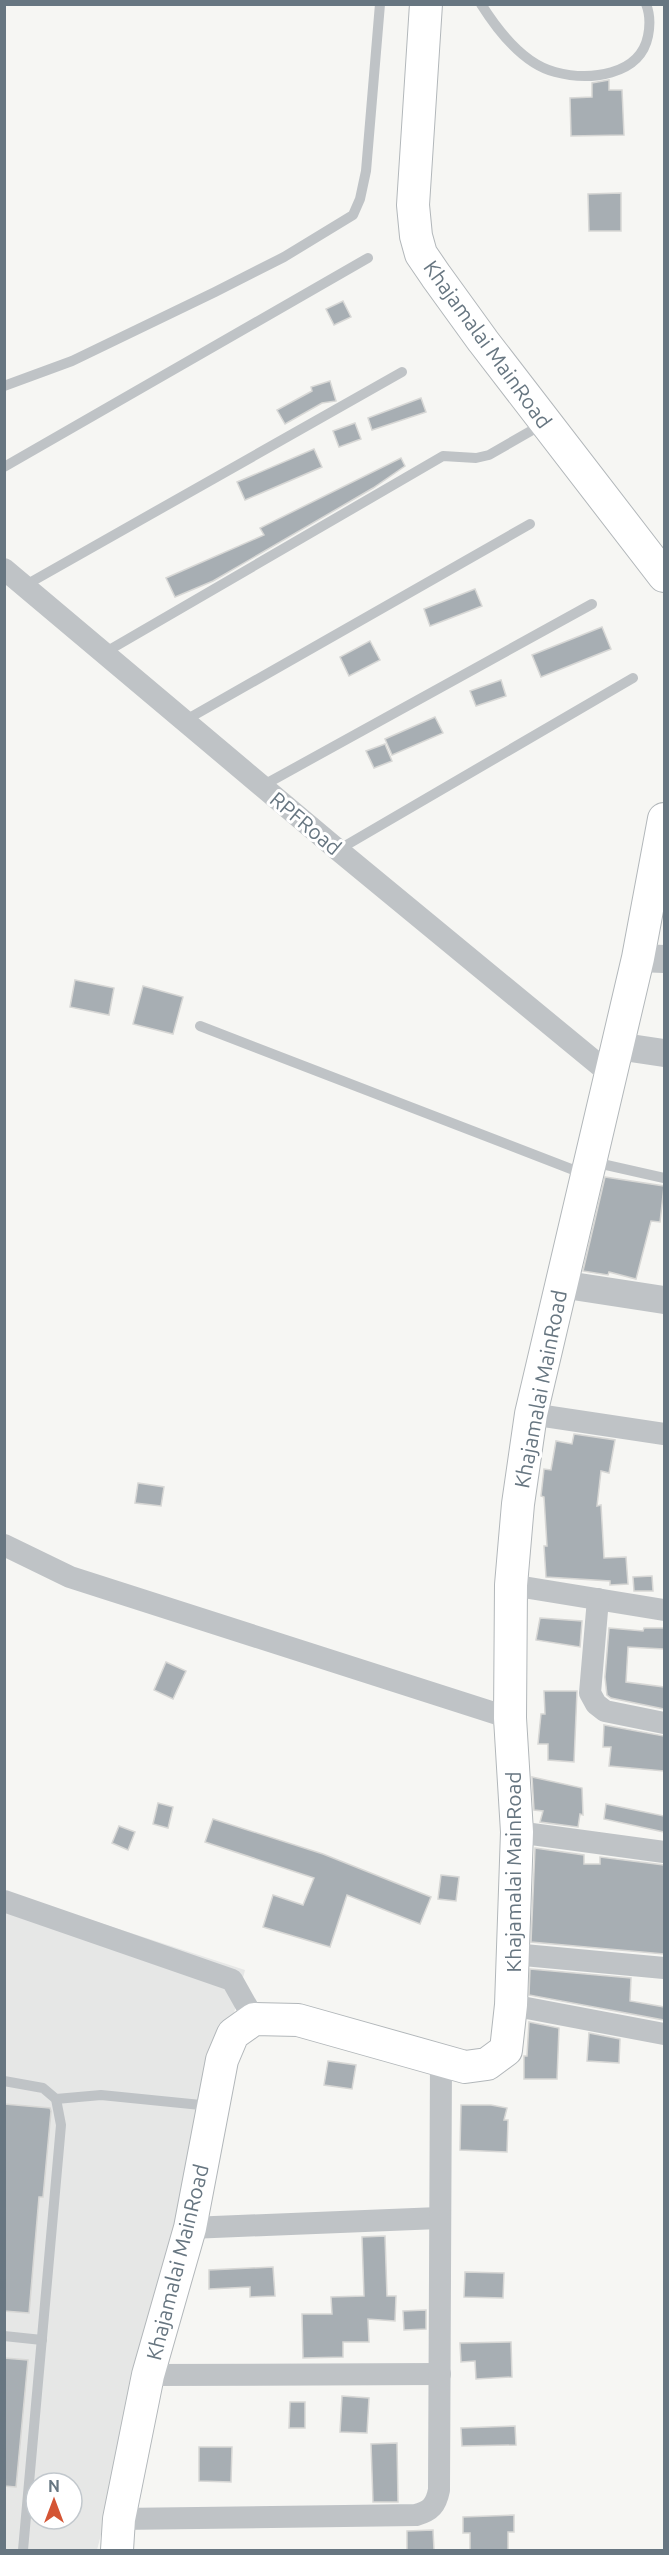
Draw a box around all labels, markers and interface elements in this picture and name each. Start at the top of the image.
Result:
street label: Khajamalai MainRoad [419,256,557,432]
street label: RPFRoad [266,786,346,860]
street label: Khajamalai MainRoad [509,1288,571,1490]
street label: Khajamalai MainRoad [501,1771,525,1973]
street label: Khajamalai MainRoad [141,2161,213,2363]
north arrow [24,2471,84,2531]
text: N [48,2477,60,2495]

